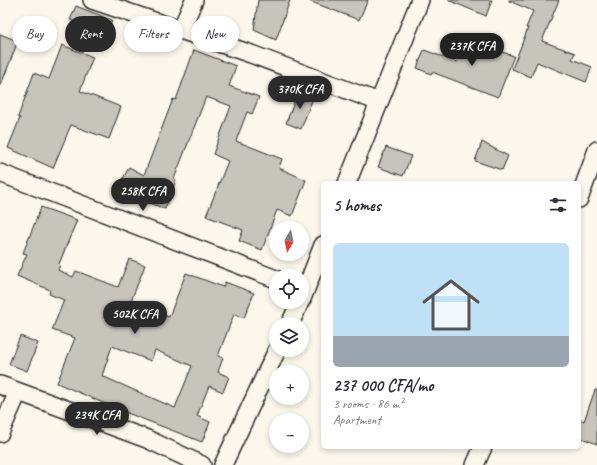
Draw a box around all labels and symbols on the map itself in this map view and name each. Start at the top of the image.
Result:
pin: 237K CFA [431,33,513,67]
pin: 370K CFA [259,76,341,110]
pin: 258K CFA [102,178,184,212]
north arrow [269,221,309,261]
pin: 502K CFA [94,301,176,335]
pin: 234K CFA [56,402,138,436]

